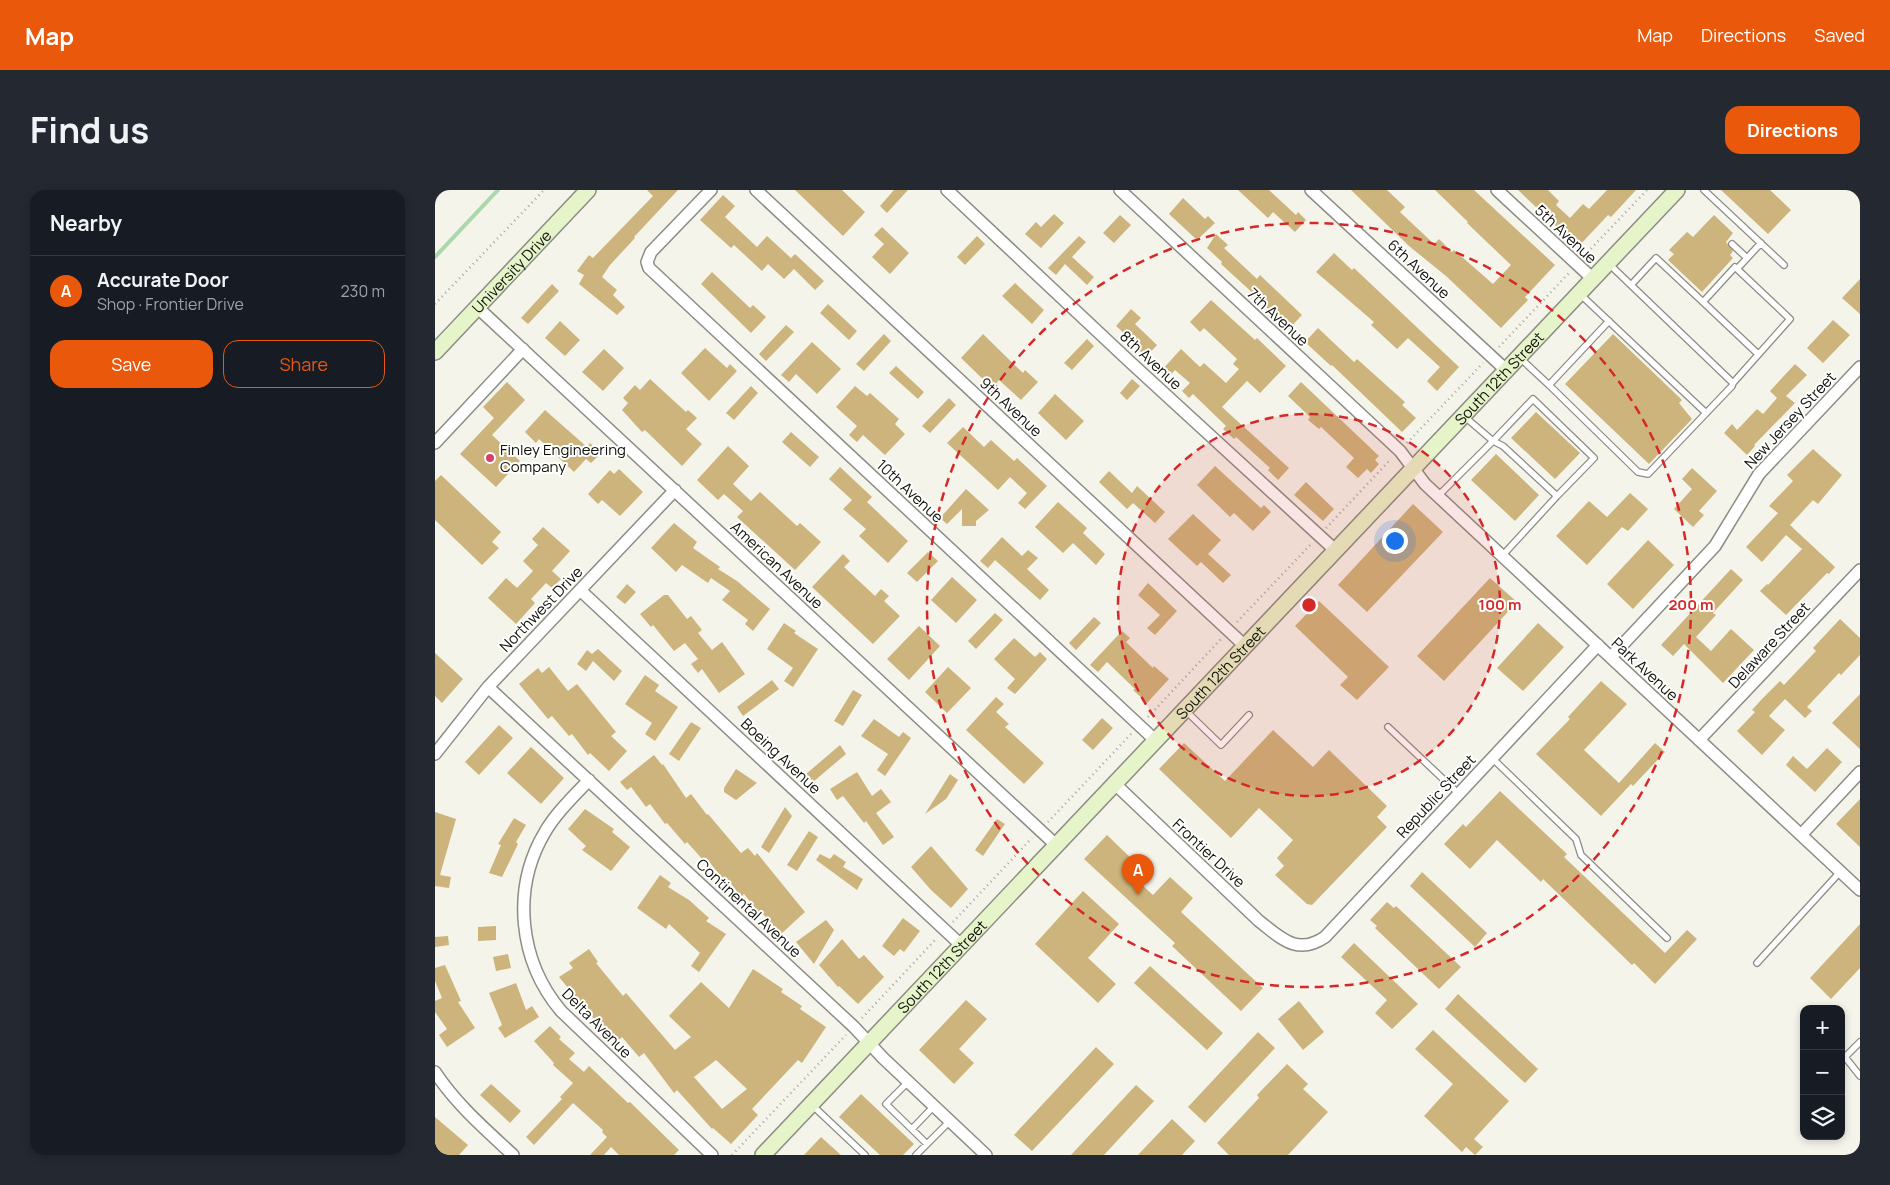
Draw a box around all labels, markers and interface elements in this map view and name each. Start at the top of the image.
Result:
text: Map [25,19,74,52]
text: Map [1637,23,1673,47]
text: Directions [1701,23,1786,47]
text: Saved [1814,23,1865,47]
text: Find us [30,106,149,154]
button: Directions [1725,106,1860,154]
street label: 5th Avenue [1530,200,1602,268]
text: Nearby [50,209,122,237]
street label: University Drive [467,225,556,318]
street label: 6th Avenue [1383,235,1455,304]
text: Accurate Door [97,267,229,293]
text: A [61,280,71,302]
text: 230 m [341,280,385,302]
street label: 7th Avenue [1243,283,1313,351]
text: Shop · Frontier Drive [97,293,244,315]
street label: 8th Avenue [1115,326,1187,394]
street label: South 12th Street [1449,327,1548,429]
button: Save [50,340,213,388]
button: Share [223,340,385,388]
street label: New Jersey Street [1740,367,1840,473]
street label: 9th Avenue [975,373,1047,442]
place label: Finley Engineering Company [500,439,626,477]
marker: Finley Engineering Company [484,452,496,464]
street label: 10th Avenue [872,455,948,528]
street label: American Avenue [726,517,828,614]
your location [1382,528,1408,554]
street label: Northwest Drive [495,561,587,656]
text: 100 m [1479,594,1521,615]
text: 200 m [1668,594,1714,615]
centre of rings [1300,596,1318,614]
street label: Delaware Street [1724,597,1814,693]
street label: South 12th Street [1171,621,1270,723]
street label: Park Avenue [1607,633,1683,706]
street label: Boeing Avenue [736,713,826,799]
street label: Republic Street [1392,750,1480,842]
street label: Frontier Drive [1168,814,1250,892]
street label: Continental Avenue [692,854,806,962]
pin: A [1122,854,1154,895]
street label: South 12th Street [892,915,991,1018]
street label: Delta Avenue [557,983,637,1063]
map controls [1800,1005,1845,1140]
button: + [1800,1005,1845,1050]
button: − [1800,1050,1845,1095]
button: layers [1800,1095,1845,1140]

